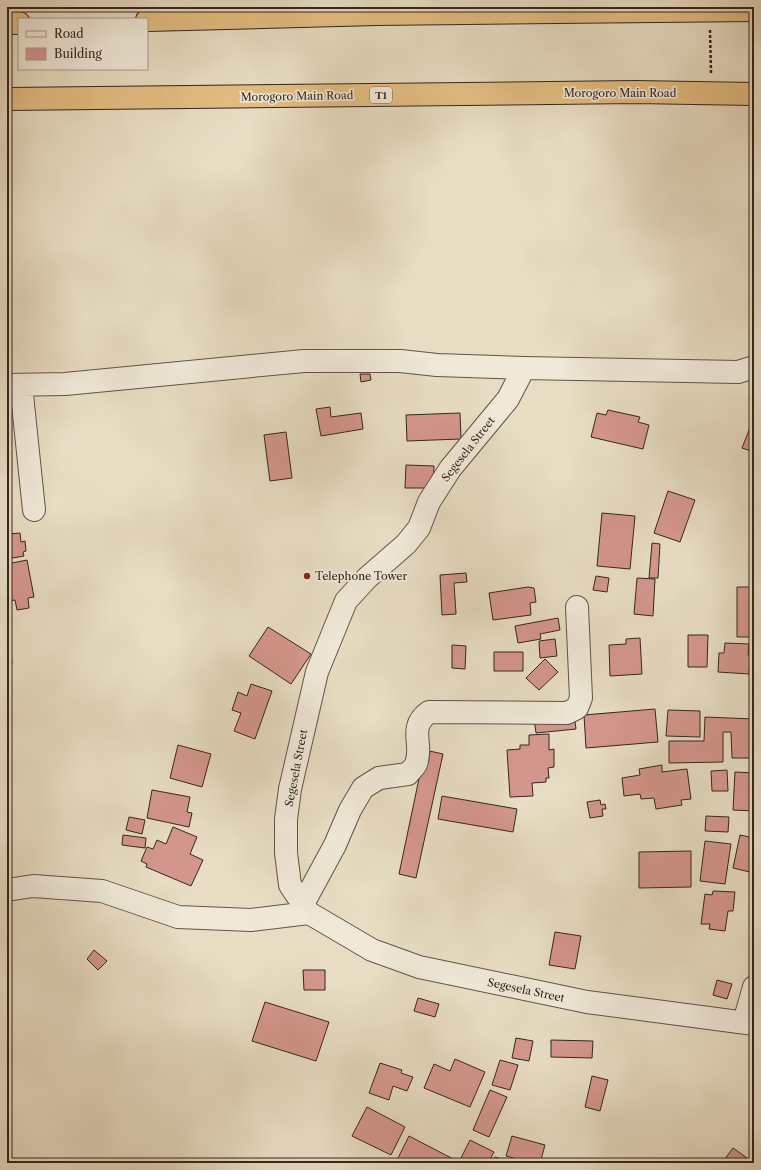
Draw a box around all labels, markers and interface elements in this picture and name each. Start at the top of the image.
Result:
legend [18,18,148,70]
text: Road [54,26,84,41]
text: Building [54,46,102,61]
street label: Morogoro Main Road [564,86,677,100]
road number: T1 [370,87,392,103]
street label: Morogoro Main Road [241,88,354,104]
street label: Segesela Street [438,414,498,484]
place label: Telephone Tower [315,569,407,583]
marker: Telephone Tower [302,571,312,581]
street label: Segesela Street [282,728,310,808]
street label: Segesela Street [486,975,566,1005]

